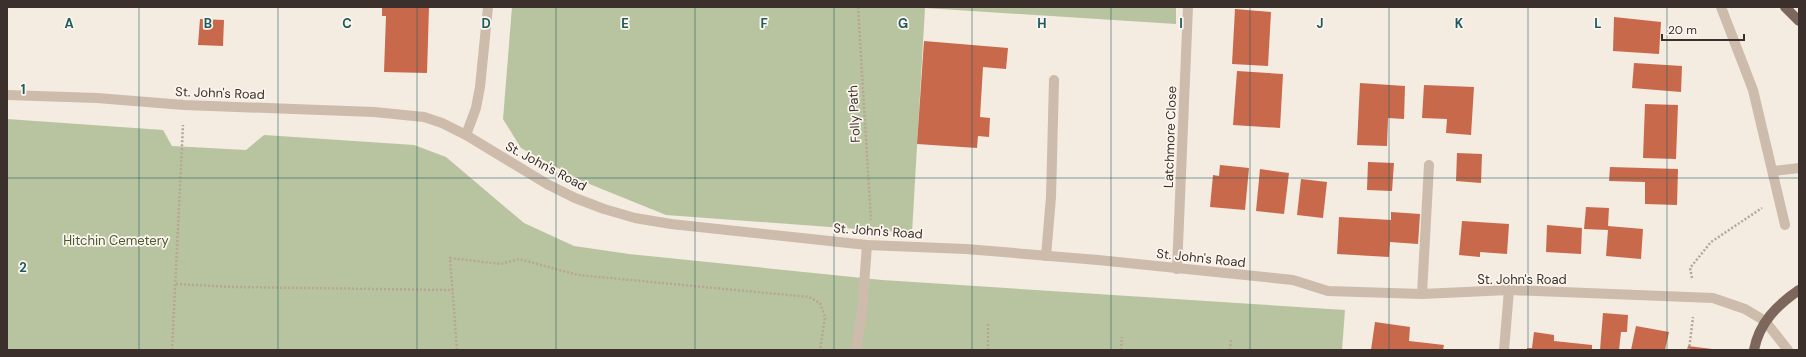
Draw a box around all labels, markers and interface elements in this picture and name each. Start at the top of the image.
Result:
text: A [64,15,74,32]
text: B [204,15,212,32]
text: C [342,15,352,32]
text: D [481,15,491,32]
text: E [621,15,629,32]
text: F [760,15,768,32]
text: G [898,15,908,32]
text: H [1037,15,1047,32]
text: I [1179,15,1183,32]
text: J [1316,15,1324,32]
text: K [1455,15,1464,32]
text: L [1594,15,1602,32]
scale bar [1662,16,1744,42]
text: 20 m [1668,22,1697,38]
text: 1 [21,81,25,98]
street label: St. John's Road [175,83,265,103]
street label: Folly Path [844,85,864,143]
street label: Latchmore Close [1160,86,1180,188]
street label: St. John's Road [502,137,590,195]
street label: St. John's Road [833,219,923,243]
park label: Hitchin Cemetery [63,232,169,249]
street label: St. John's Road [1156,245,1246,271]
text: 2 [19,259,27,276]
street label: St. John's Road [1477,271,1567,288]

